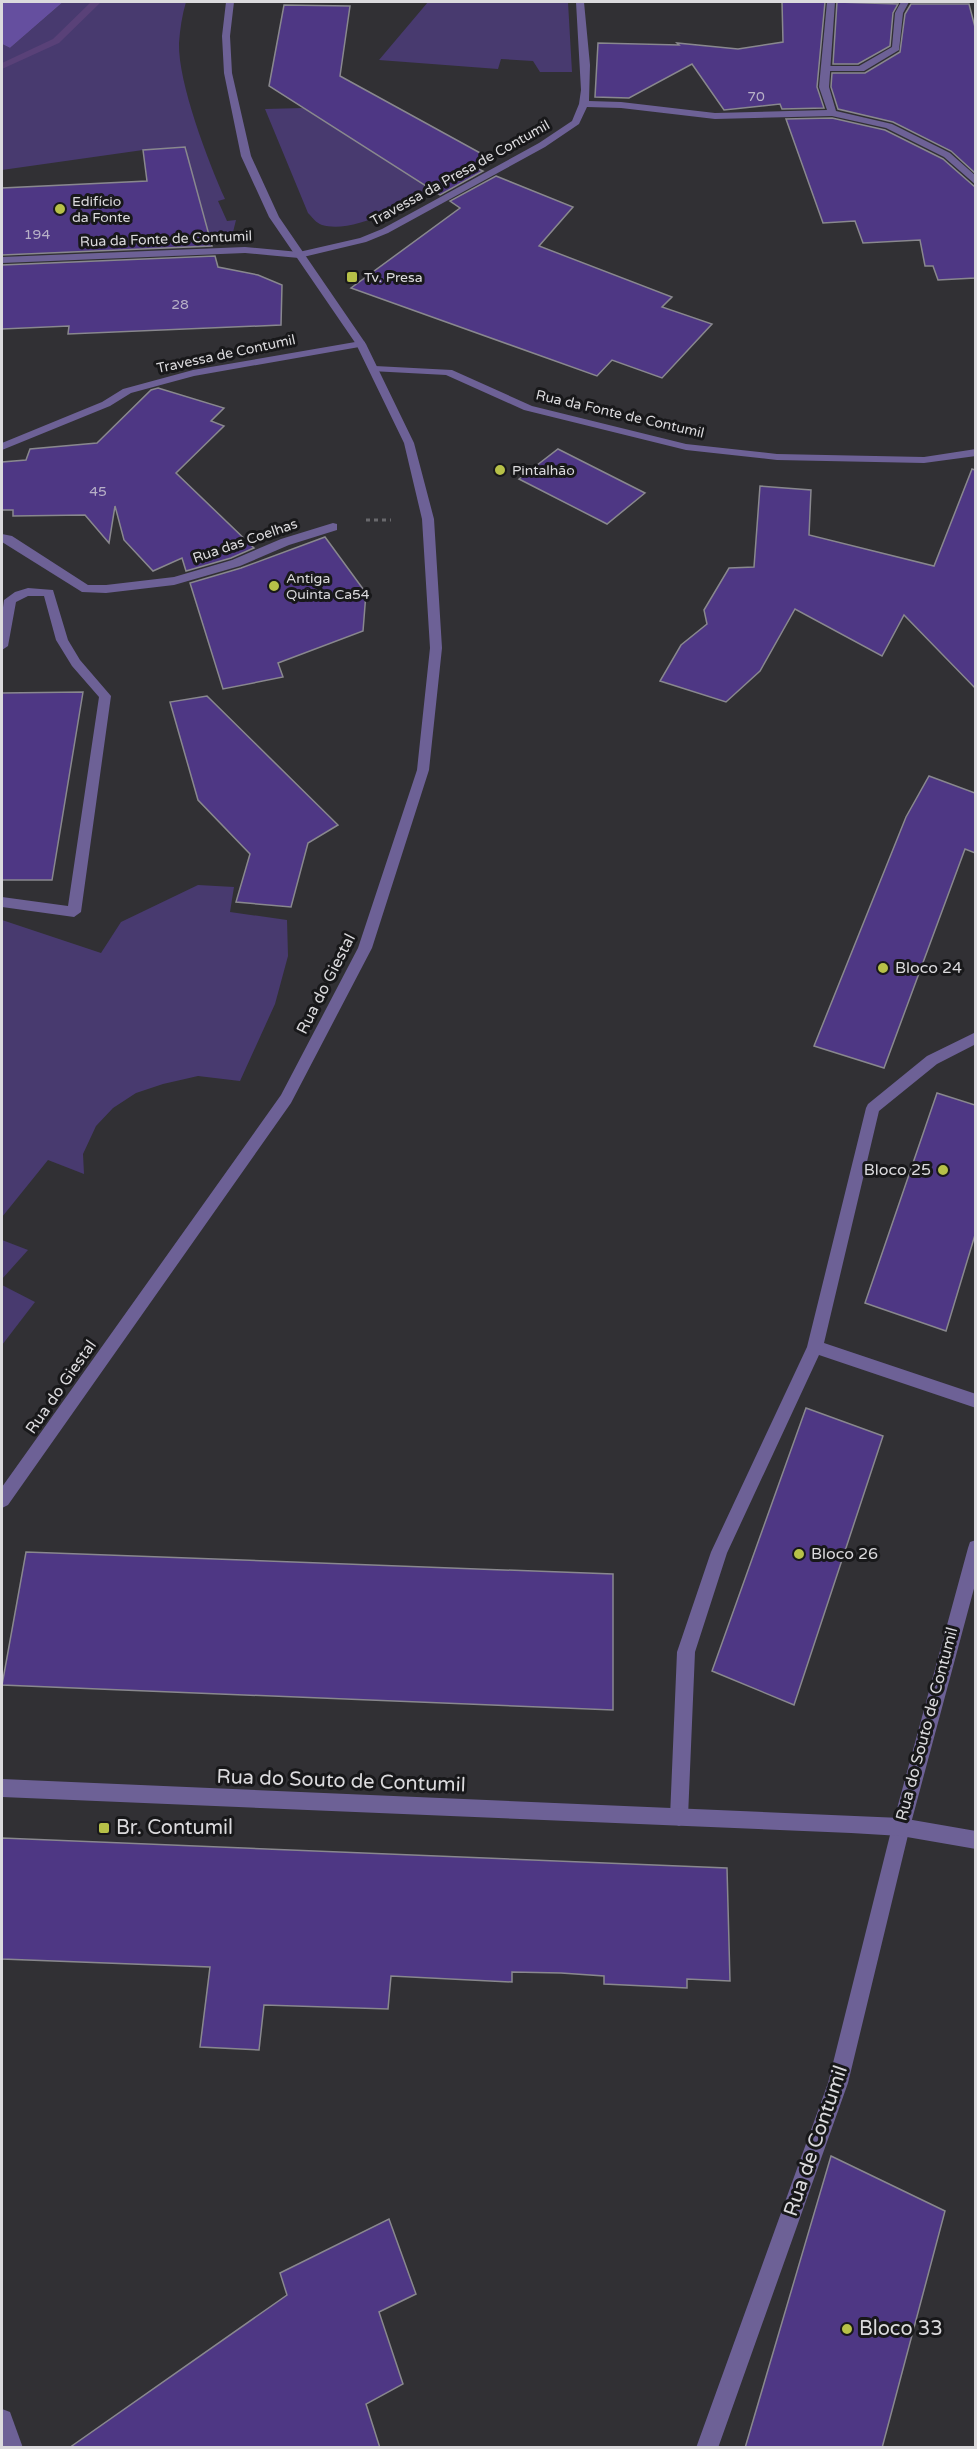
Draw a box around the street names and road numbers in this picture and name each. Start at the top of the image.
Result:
street label: Travessa da Presa de Contumil [367,117,553,229]
street label: Rua da Fonte de Contumil [80,227,252,251]
street label: Travessa de Contumil [155,331,297,377]
street label: Rua da Fonte de Contumil [534,386,706,442]
street label: Rua das Coelhas [190,515,300,567]
street label: Rua do Giestal [292,930,360,1038]
street label: Rua do Giestal [21,1336,101,1438]
street label: Rua do Souto de Contumil [892,1625,962,1823]
street label: Rua do Souto de Contumil [216,1765,466,1797]
street label: Rua de Contumil [779,2062,853,2220]

